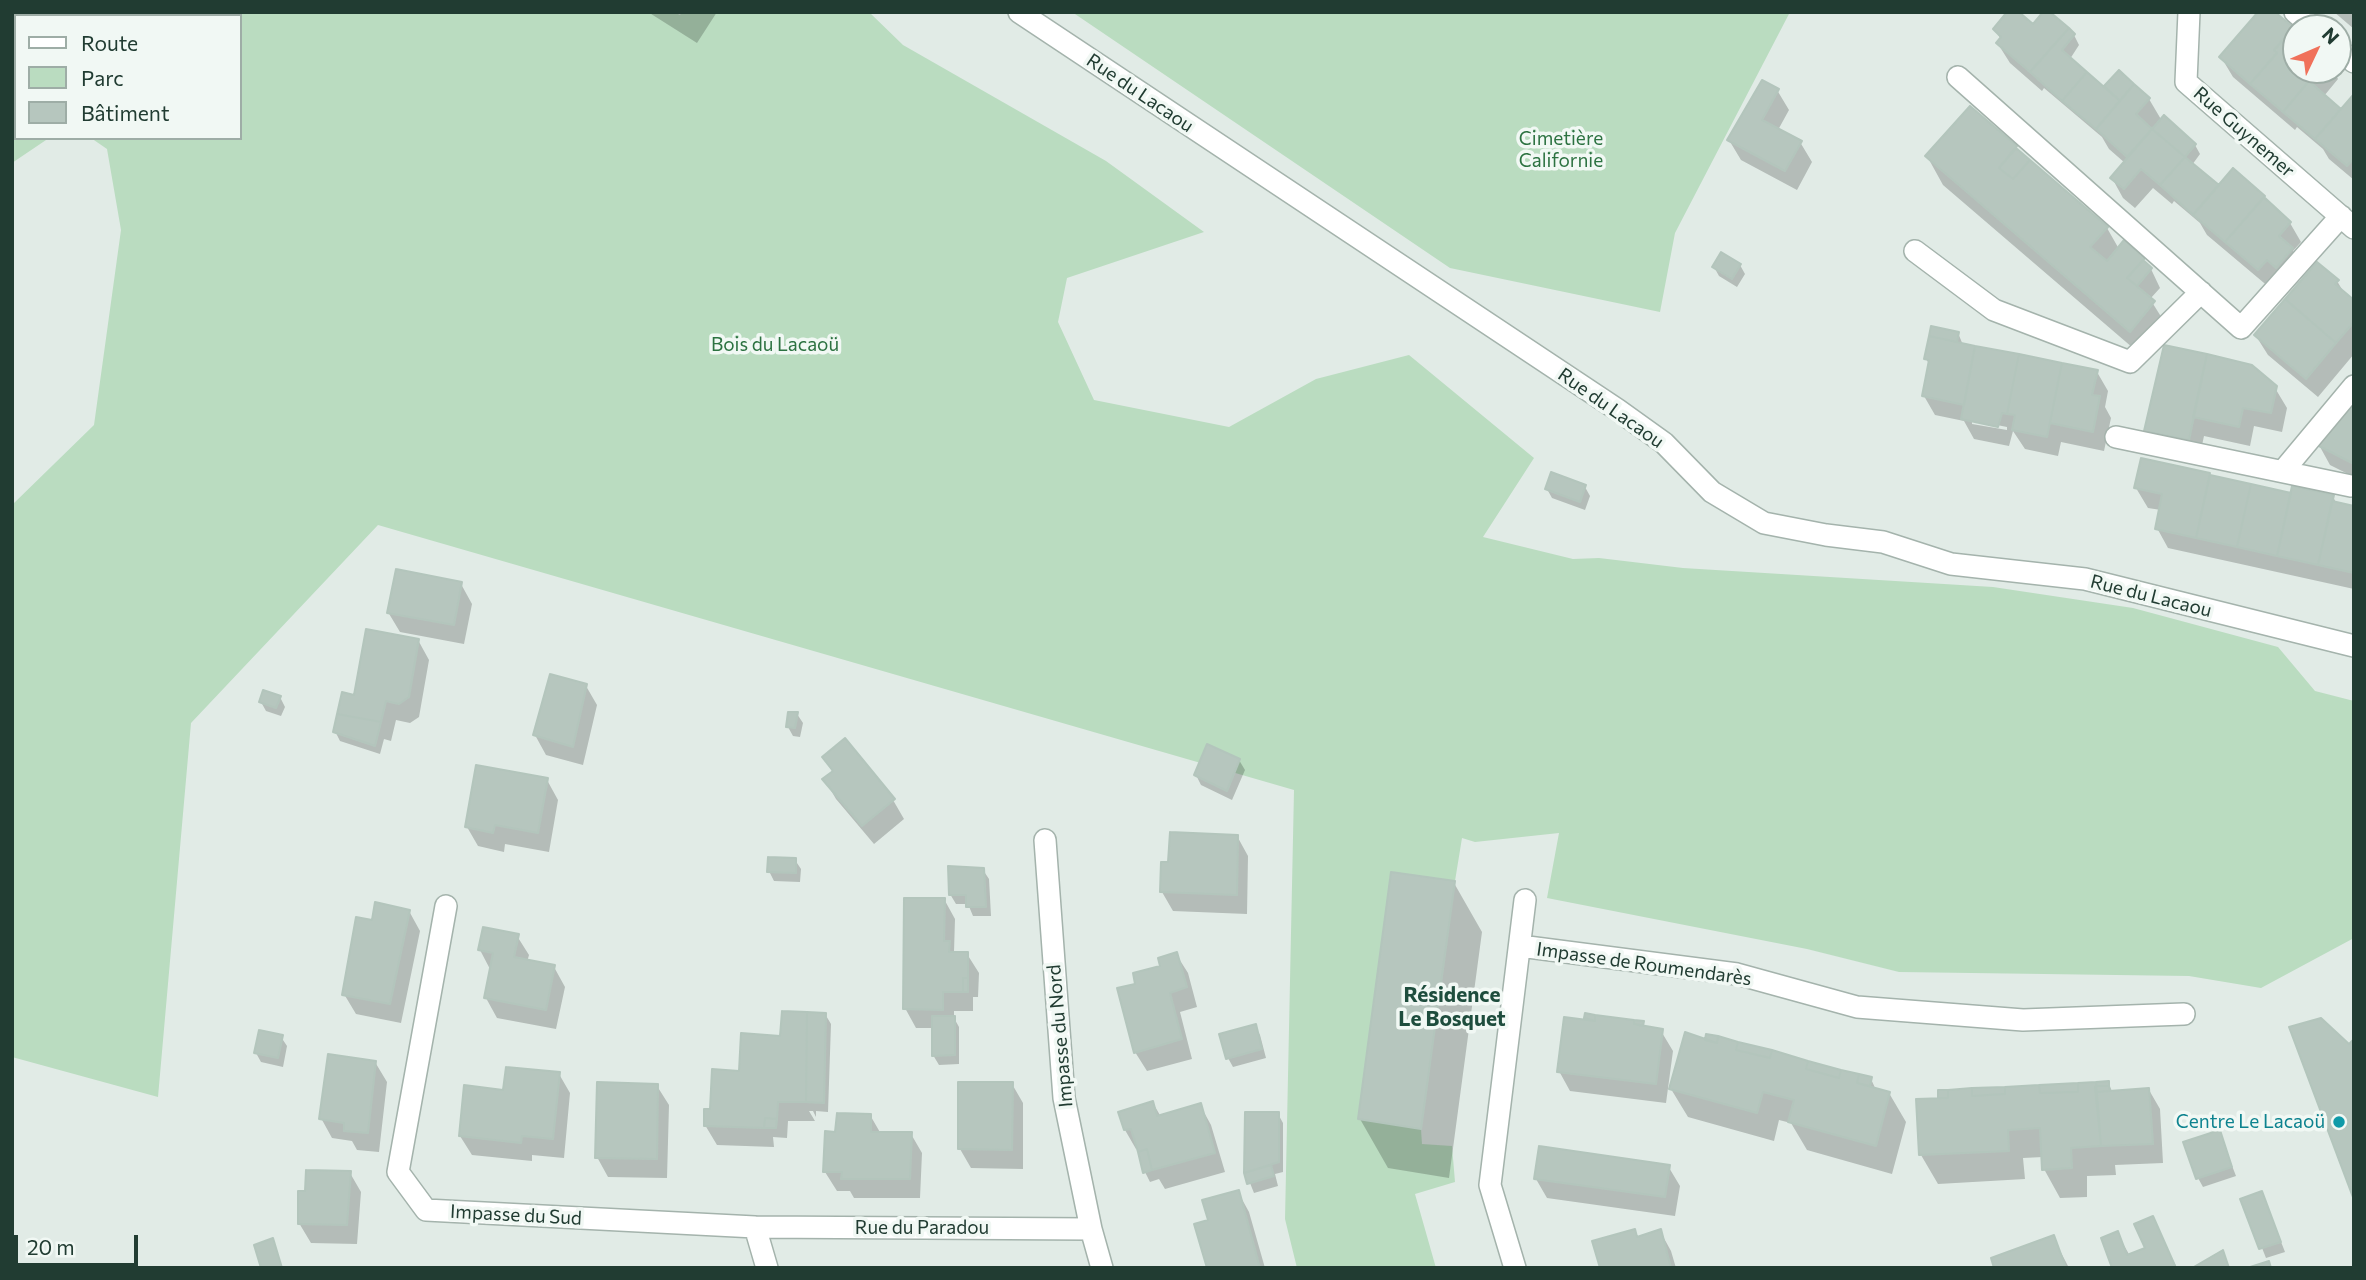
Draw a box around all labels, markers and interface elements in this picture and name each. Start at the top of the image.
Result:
legend [14,14,242,140]
north arrow [2282,14,2352,84]
text: N [2318,22,2344,49]
text: Route [81,30,138,55]
street label: Rue du Lacaou [1082,49,1198,137]
text: Parc [81,65,124,90]
street label: Rue Guynemer [2189,82,2299,182]
text: Bâtiment [81,100,170,125]
park label: Cimetière Californie [1519,128,1603,172]
park label: Bois du Lacaoü [711,334,839,356]
street label: Rue du Lacaou [1554,363,1668,453]
street label: Rue du Lacaou [2088,570,2214,622]
street label: Impasse de Roumendarès [1535,938,1753,990]
street label: Impasse du Nord [1042,964,1078,1108]
district label: Résidence Le Bosquet [1398,982,1506,1032]
place label: Centre Le Lacaoü [2176,1111,2325,1133]
marker: Centre Le Lacaoü [2331,1114,2347,1130]
street label: Impasse du Sud [450,1200,582,1230]
street label: Rue du Paradou [855,1217,989,1239]
scale bar [18,1220,142,1264]
text: 20 m [27,1234,75,1259]

